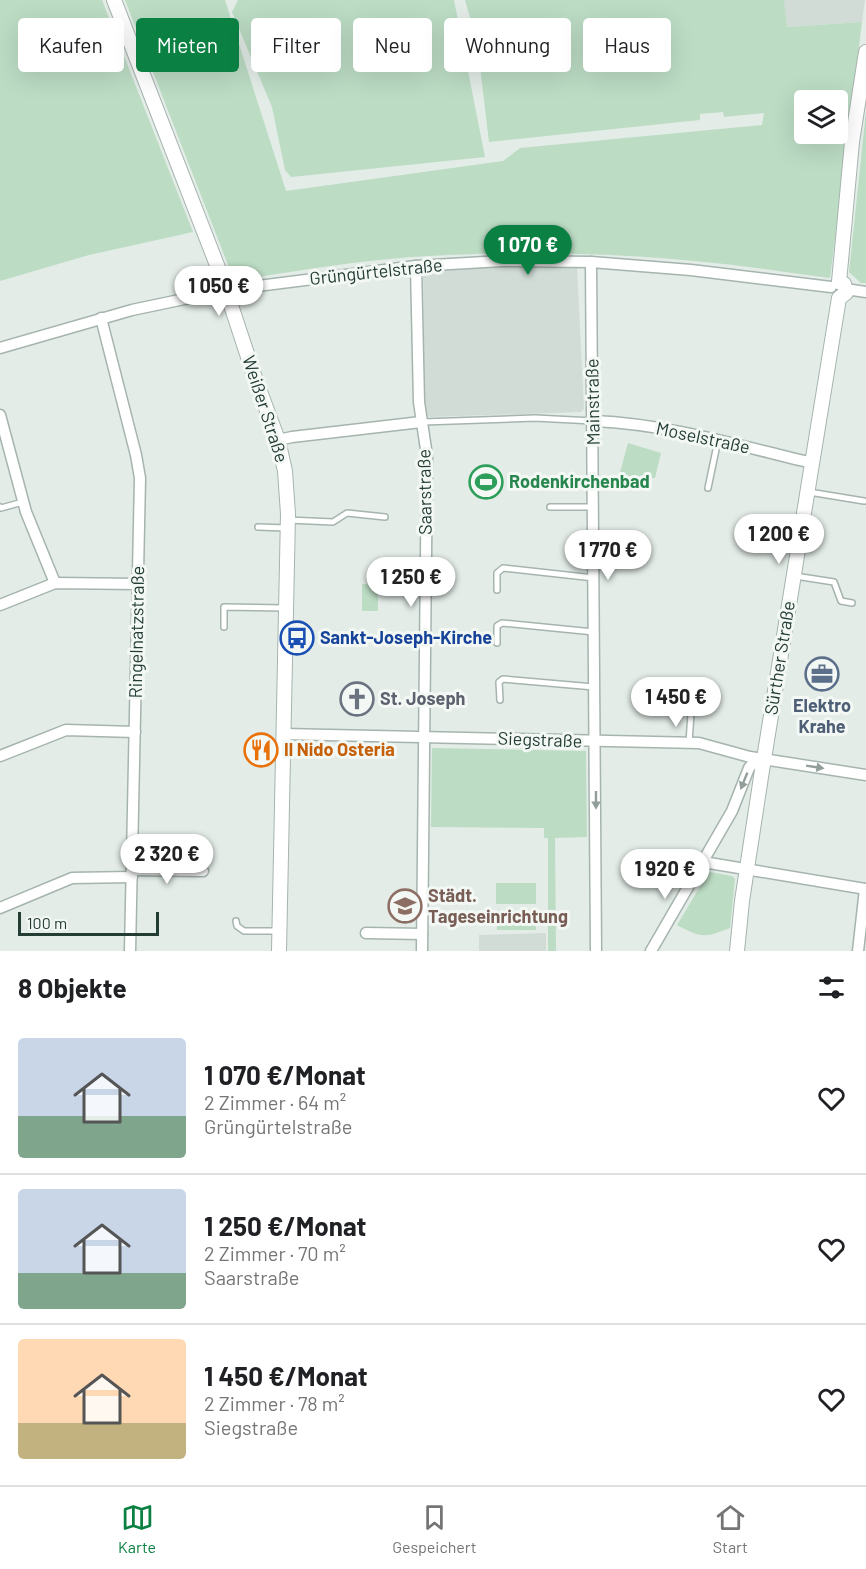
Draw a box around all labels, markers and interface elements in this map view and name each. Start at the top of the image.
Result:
chip: Kaufen [18,18,124,72]
chip: Mieten [136,18,239,72]
chip: Filter [251,18,341,72]
chip: Neu [353,18,432,72]
chip: Wohnung [444,18,571,72]
chip: Haus [583,18,671,72]
map controls [794,90,848,144]
button: layers [794,90,848,144]
pin: 1 070 € [473,225,583,276]
text: 1 070 € [498,232,558,256]
street label: Grüngürtelstraße [308,253,444,289]
pin: 1 050 € [164,266,274,317]
text: 1 050 € [188,273,250,297]
street label: Weißer Straße [238,352,294,465]
street label: Mainstraße [580,358,604,446]
street label: Moselstraße [654,416,752,458]
street label: Saarstraße [412,449,436,535]
sports icon: Rodenkirchenbad [468,464,504,500]
place label: Rodenkirchenbad [509,470,650,492]
pin: 1 200 € [724,514,834,565]
text: 1 200 € [748,521,810,545]
pin: 1 770 € [553,530,663,581]
text: 1 770 € [579,537,638,561]
pin: 1 250 € [356,557,466,608]
text: 1 250 € [380,564,442,588]
street label: Ringelnatzstraße [124,566,148,698]
street label: Sürther Straße [759,599,799,717]
bus stop icon: Sankt-Joseph-Kirche [279,620,315,656]
place label: Sankt-Joseph-Kirche [320,626,492,648]
office icon: Elektro Krahe [804,656,840,692]
pin: 1 450 € [621,677,731,728]
church icon: St. Joseph [339,681,375,717]
text: 1 450 € [645,684,707,708]
place label: St. Joseph [380,687,465,709]
place label: Elektro Krahe [793,694,851,737]
street label: Siegstraße [497,727,583,751]
restaurant icon: Il Nido Osteria [243,732,279,768]
place label: Il Nido Osteria [284,738,395,760]
one-way arrow [805,762,824,771]
one-way arrow [739,772,748,790]
one-way arrow [591,791,601,810]
pin: 2 320 € [112,834,222,885]
text: 2 320 € [134,841,200,865]
pin: 1 920 € [610,849,720,900]
text: 1 920 € [635,856,695,880]
place label: Städt. Tageseinrichtung [428,884,568,927]
school or university icon: Städt. Tageseinrichtung [387,888,423,924]
scale bar [18,909,159,936]
text: 100 m [27,913,67,932]
icon: filters [815,971,848,1004]
text: 8 Objekte [18,972,127,1003]
text: 1 070 €/Monat [204,1059,366,1090]
icon: home [66,1062,138,1134]
icon: heart [815,1082,848,1115]
text: 2 Zimmer · 64 m² [204,1090,346,1114]
text: Grüngürtelstraße [204,1114,353,1138]
text: 1 250 €/Monat [204,1210,366,1241]
icon: home [66,1213,138,1285]
icon: heart [815,1233,848,1266]
text: 2 Zimmer · 70 m² [204,1241,346,1265]
text: Saarstraße [204,1265,299,1289]
text: 1 450 €/Monat [204,1360,368,1391]
icon: home [66,1363,138,1435]
icon: heart [815,1383,848,1416]
text: 2 Zimmer · 78 m² [204,1391,345,1415]
text: Siegstraße [204,1415,298,1439]
tab: Karte [118,1501,156,1556]
tab: Gespeichert [392,1501,477,1556]
tab: Start [713,1501,748,1556]

